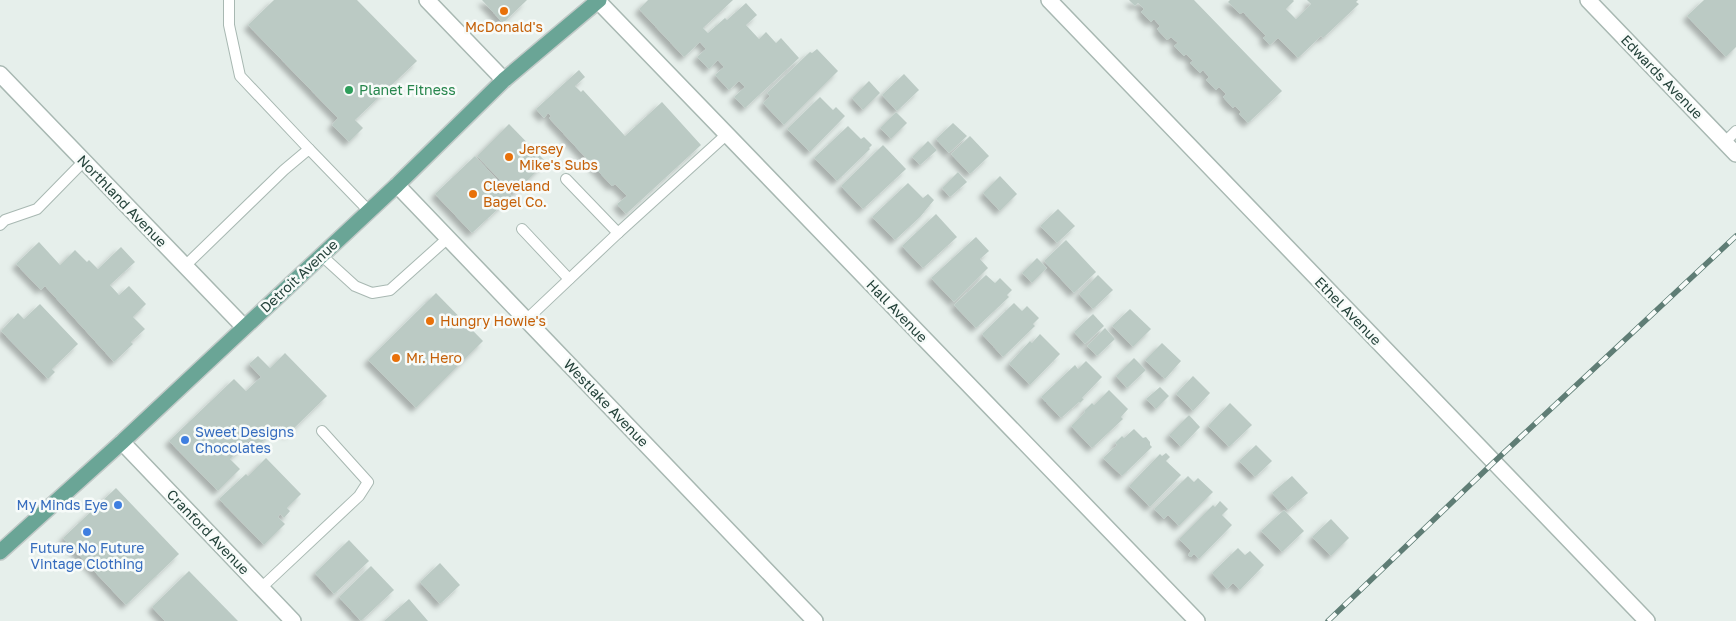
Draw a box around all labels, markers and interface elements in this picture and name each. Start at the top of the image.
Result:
marker: McDonald's [498,5,510,17]
place label: McDonald's [465,18,543,35]
street label: Edwards Avenue [1618,31,1707,122]
place label: Planet Fitness [359,81,456,98]
marker: Planet Fitness [343,84,355,96]
place label: Jersey Mike's Subs [519,140,598,173]
street label: Northland Avenue [74,151,171,250]
marker: Jersey Mike's Subs [503,151,515,163]
place label: Cleveland Bagel Co. [483,177,550,210]
marker: Cleveland Bagel Co. [467,188,479,200]
street label: Detroit Avenue [256,235,341,316]
street label: Ethel Avenue [1312,273,1385,348]
street label: Hall Avenue [863,276,931,345]
place label: Hungry Howie's [440,312,546,329]
marker: Hungry Howie's [424,315,436,327]
place label: Mr. Hero [406,349,462,366]
marker: Mr. Hero [390,352,402,364]
street label: Westlake Avenue [560,355,652,450]
place label: Sweet Designs Chocolates [195,423,294,456]
marker: Sweet Designs Chocolates [179,434,191,446]
street label: Cranford Avenue [163,486,253,578]
place label: My Minds Eye [17,496,108,513]
marker: My Minds Eye [112,499,124,511]
marker: Future No Future Vintage Clothing [81,526,93,538]
place label: Future No Future Vintage Clothing [30,539,144,572]

